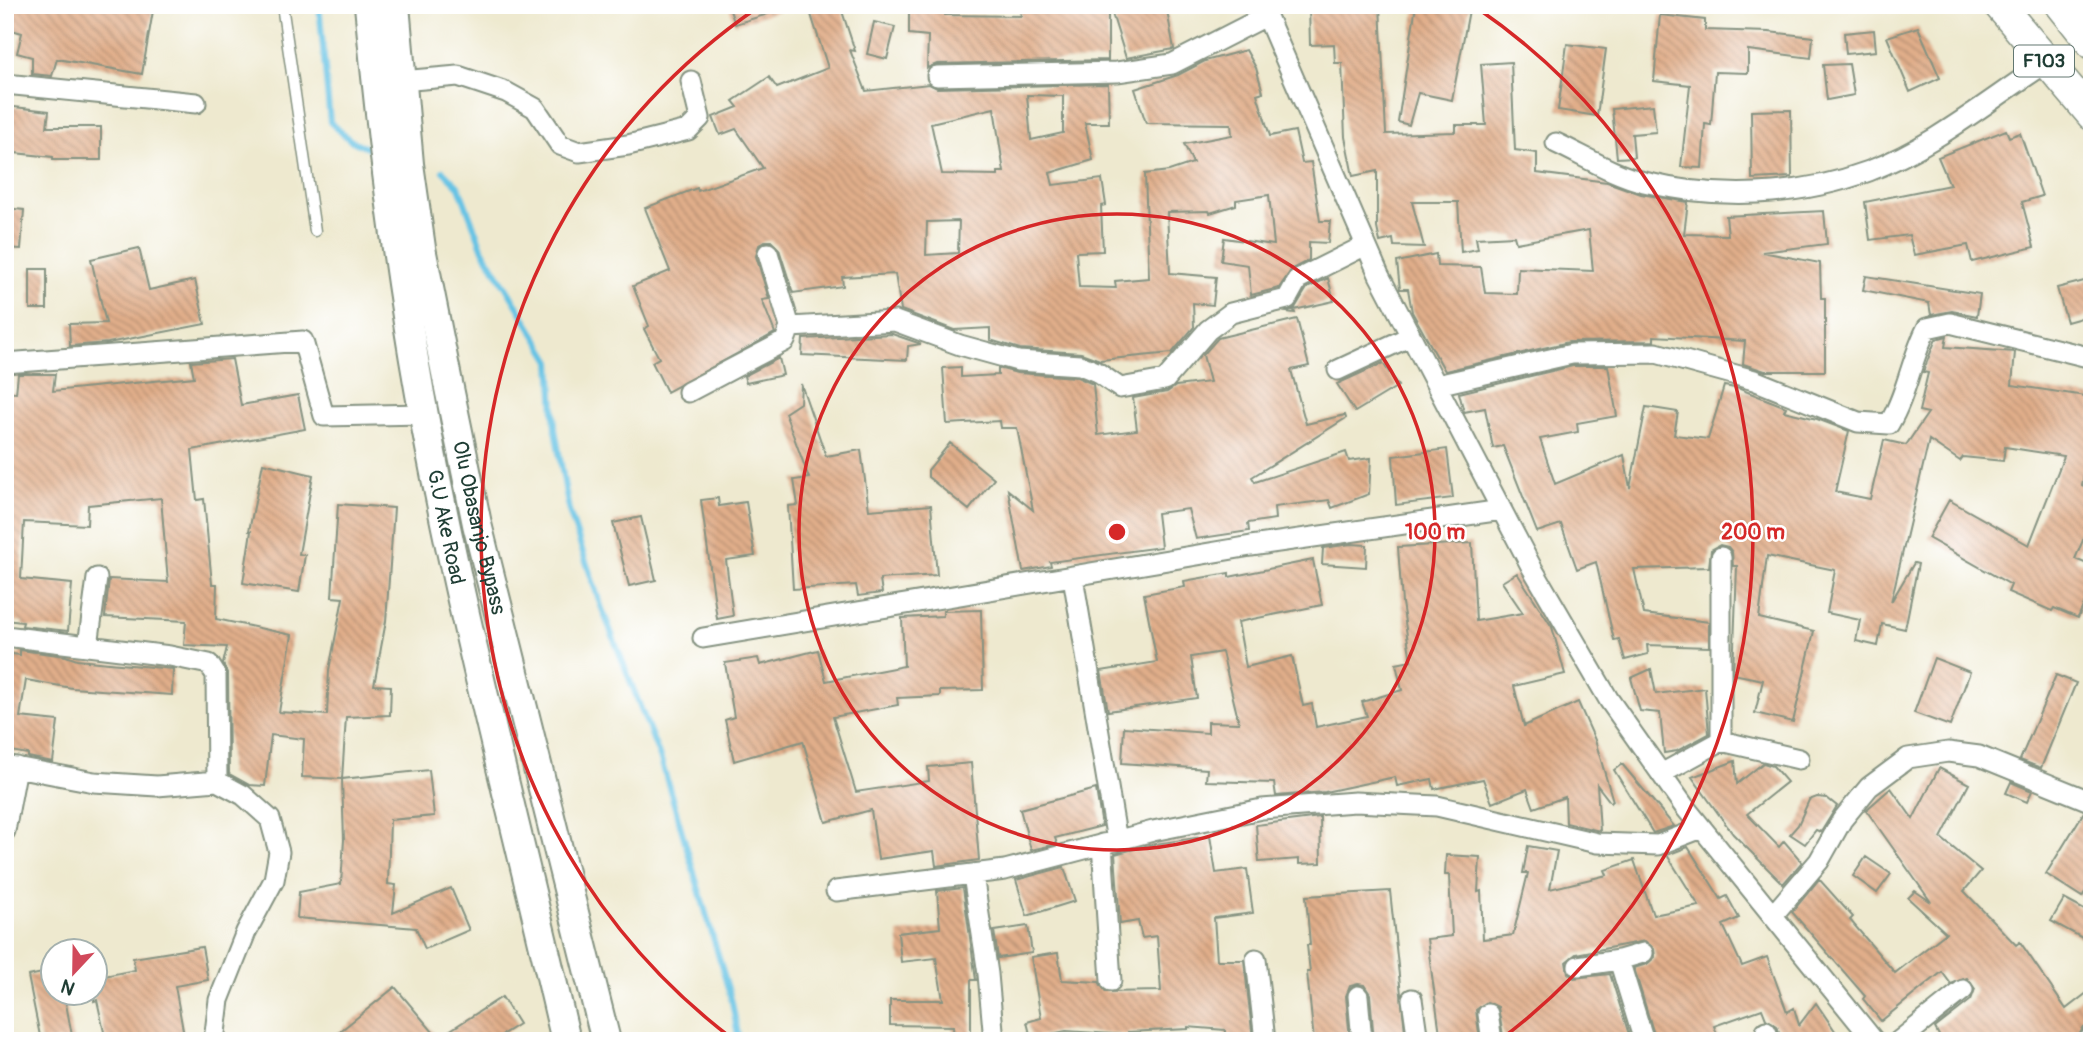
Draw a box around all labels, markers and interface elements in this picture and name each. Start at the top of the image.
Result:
road number: F103 [2014,45,2074,76]
street label: Olu Obasanjo Bypass [447,438,513,618]
street label: G.U Ake Road [421,467,472,587]
text: 100 m [1405,519,1465,546]
text: 200 m [1721,519,1785,546]
centre of rings [1105,520,1129,544]
north arrow [38,937,108,1007]
text: N [57,973,78,1000]

